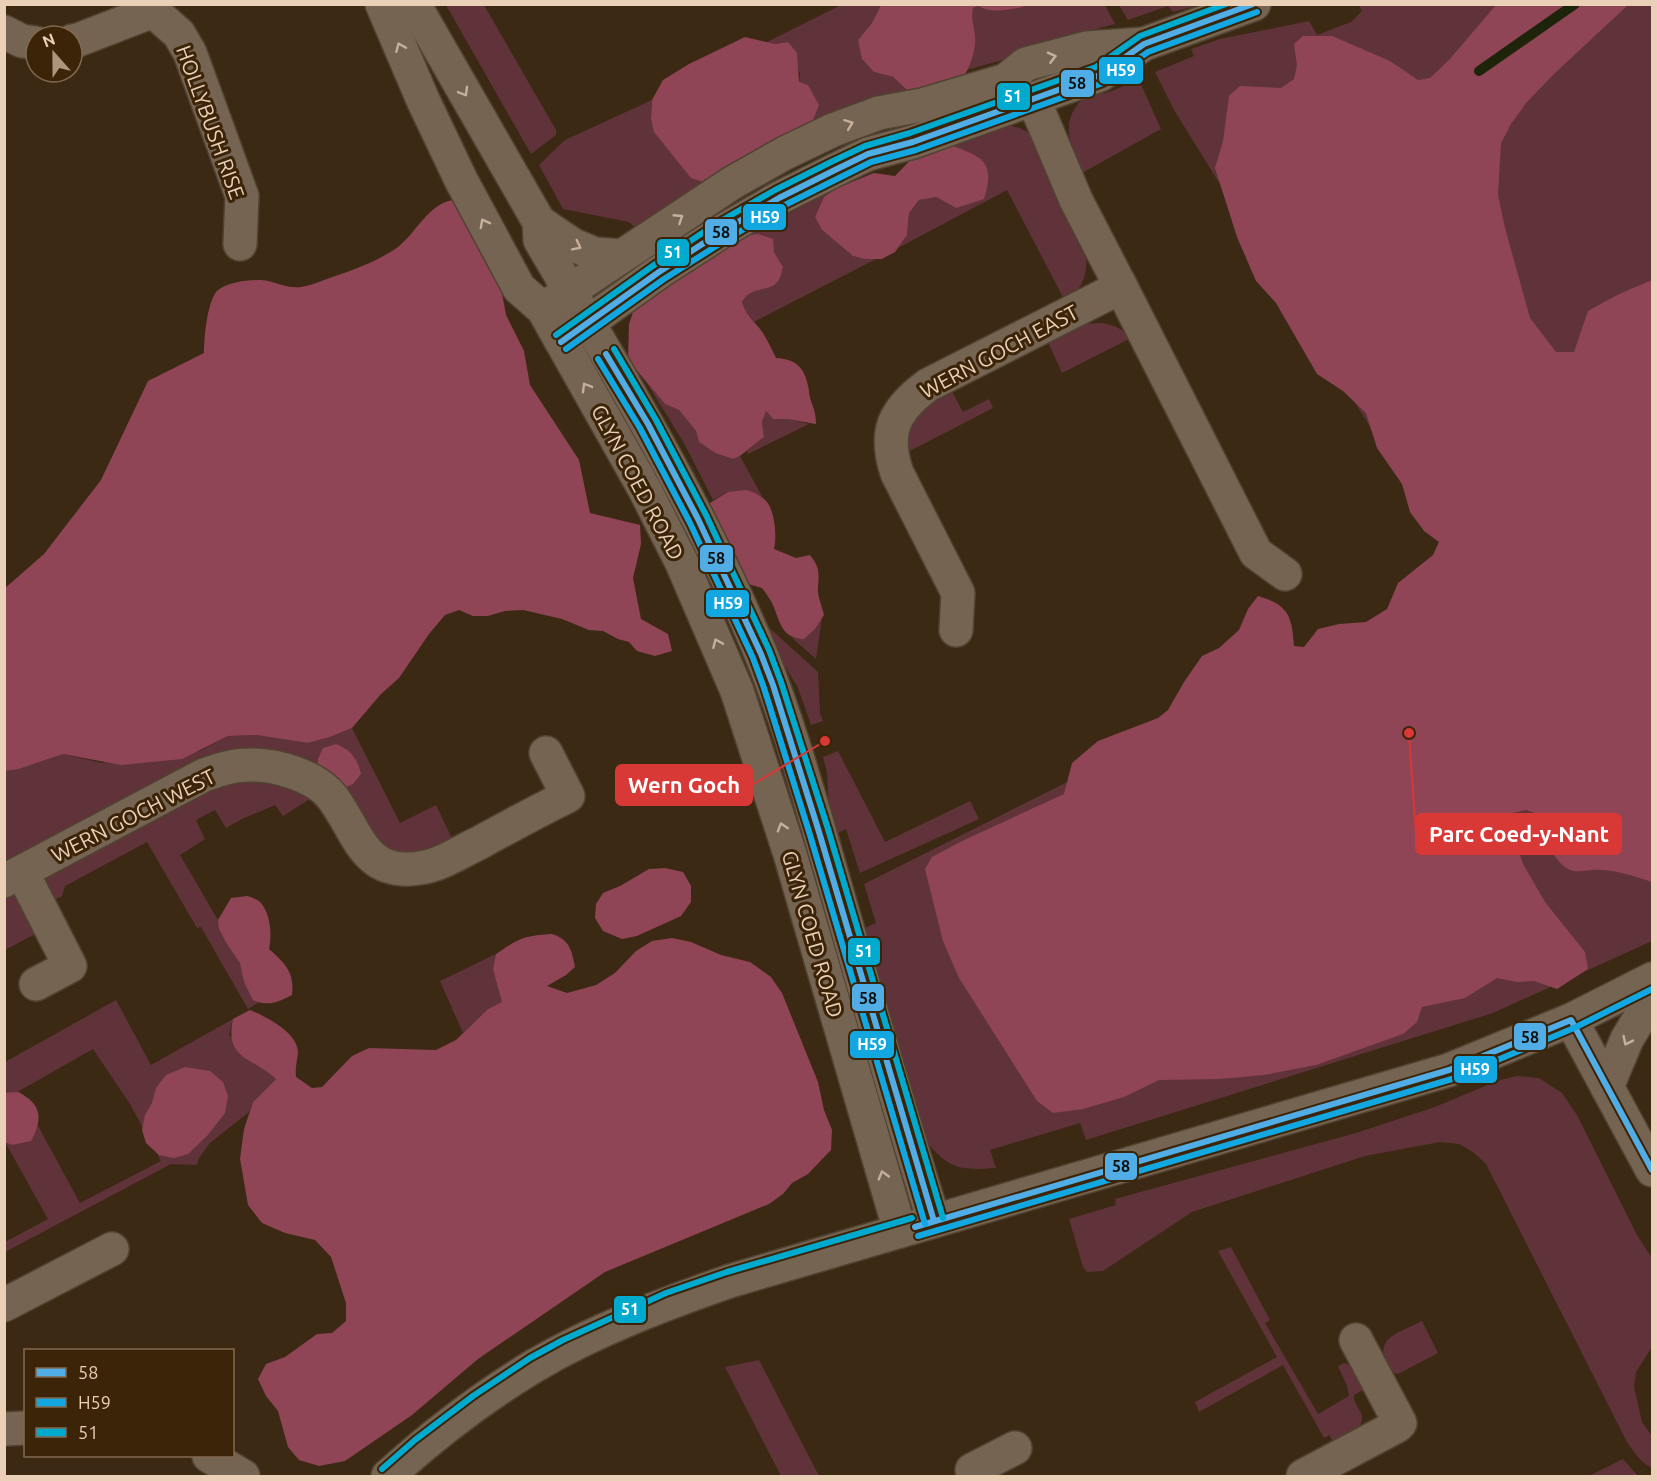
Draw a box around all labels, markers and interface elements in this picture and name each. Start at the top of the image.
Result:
north arrow [24,24,84,84]
text: N [40,29,57,51]
street label: HOLLYBUSH RISE [172,42,250,202]
one-way arrow [396,42,408,53]
one-way arrow [1047,52,1057,65]
line badge: H59 [1098,56,1144,85]
text: H59 [1106,61,1136,79]
line badge: 58 [1060,69,1095,98]
text: 58 [1068,74,1086,92]
line badge: 51 [996,82,1031,111]
one-way arrow [457,86,468,96]
text: 51 [1004,87,1022,105]
one-way arrow [843,119,854,131]
line badge: H59 [742,203,787,231]
text: H59 [750,208,780,226]
one-way arrow [672,215,683,226]
one-way arrow [480,218,491,229]
line badge: 58 [704,218,738,246]
text: 58 [712,223,730,241]
line badge: 51 [656,238,690,267]
one-way arrow [571,239,582,250]
text: 51 [664,243,682,261]
street label: WERN GOCH EAST [916,299,1082,403]
one-way arrow [582,383,594,393]
street label: GLYN COED ROAD [587,400,689,564]
line badge: 58 [699,544,734,573]
text: 58 [707,549,725,567]
line badge: H59 [705,589,750,618]
text: H59 [713,594,743,612]
one-way arrow [712,638,724,649]
street label: WERN GOCH WEST [47,763,219,867]
callout: Wern Goch [616,765,752,805]
text: Wern Goch [628,772,740,797]
callout: Parc Coed-y-Nant [1416,814,1621,854]
text: Parc Coed-y-Nant [1429,821,1609,846]
one-way arrow [777,822,789,833]
street label: GLYN COED ROAD [778,848,848,1020]
line badge: 51 [847,937,881,966]
text: 51 [855,942,873,960]
line badge: 58 [851,983,885,1012]
text: 58 [859,989,877,1007]
line badge: 58 [1513,1022,1547,1051]
text: 58 [1521,1028,1539,1046]
line badge: H59 [849,1030,895,1059]
text: H59 [857,1035,887,1053]
one-way arrow [1622,1035,1634,1046]
line badge: H59 [1453,1055,1498,1084]
text: H59 [1460,1060,1490,1078]
line badge: 58 [1104,1152,1138,1181]
text: 58 [1112,1157,1130,1175]
one-way arrow [878,1170,890,1181]
line badge: 51 [613,1295,647,1324]
text: 51 [621,1300,639,1318]
legend [24,1349,234,1457]
text: 58 [78,1362,98,1382]
text: H59 [78,1392,111,1412]
text: 51 [78,1422,98,1442]

